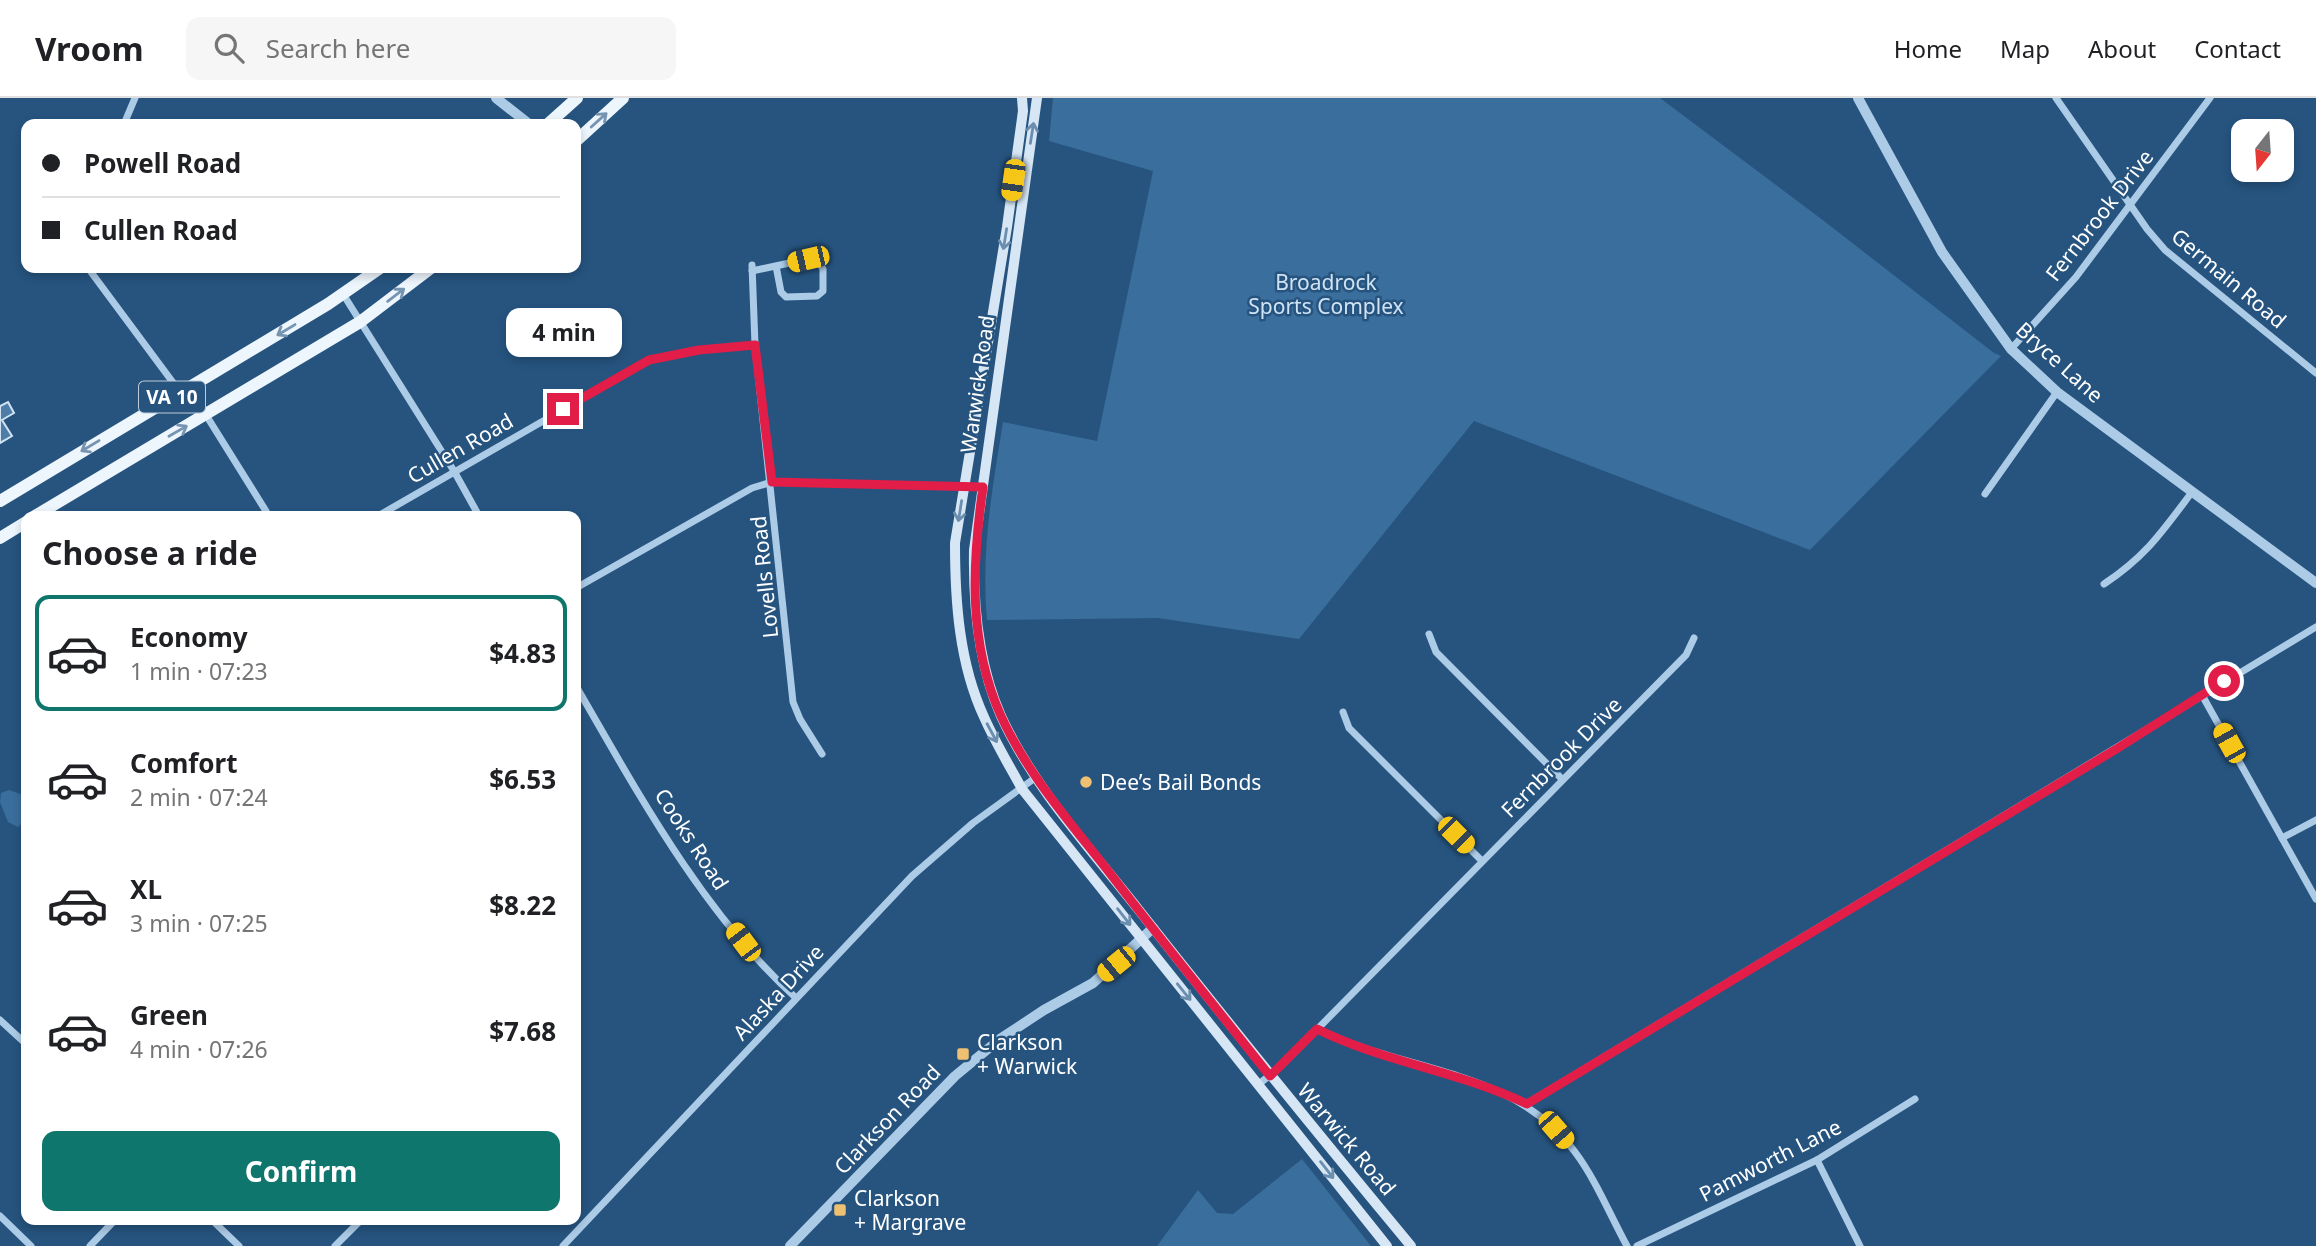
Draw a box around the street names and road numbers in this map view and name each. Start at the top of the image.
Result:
street label: Fernbrook Drive [2039,143,2159,287]
street label: Germain Road [2166,222,2292,334]
street label: Warwick Road [953,313,1001,455]
street label: Bryce Lane [2010,315,2110,409]
road number: VA 10 [139,382,205,412]
street label: Cullen Road [402,406,518,490]
street label: Lovells Road [744,515,784,639]
street label: Fernbrook Drive [1495,691,1627,823]
street label: Cooks Road [649,783,735,895]
street label: Alaska Drive [726,938,830,1046]
street label: Clarkson Road [828,1058,946,1180]
street label: Warwick Road [1292,1077,1402,1201]
street label: Pamworth Lane [1694,1112,1846,1208]

